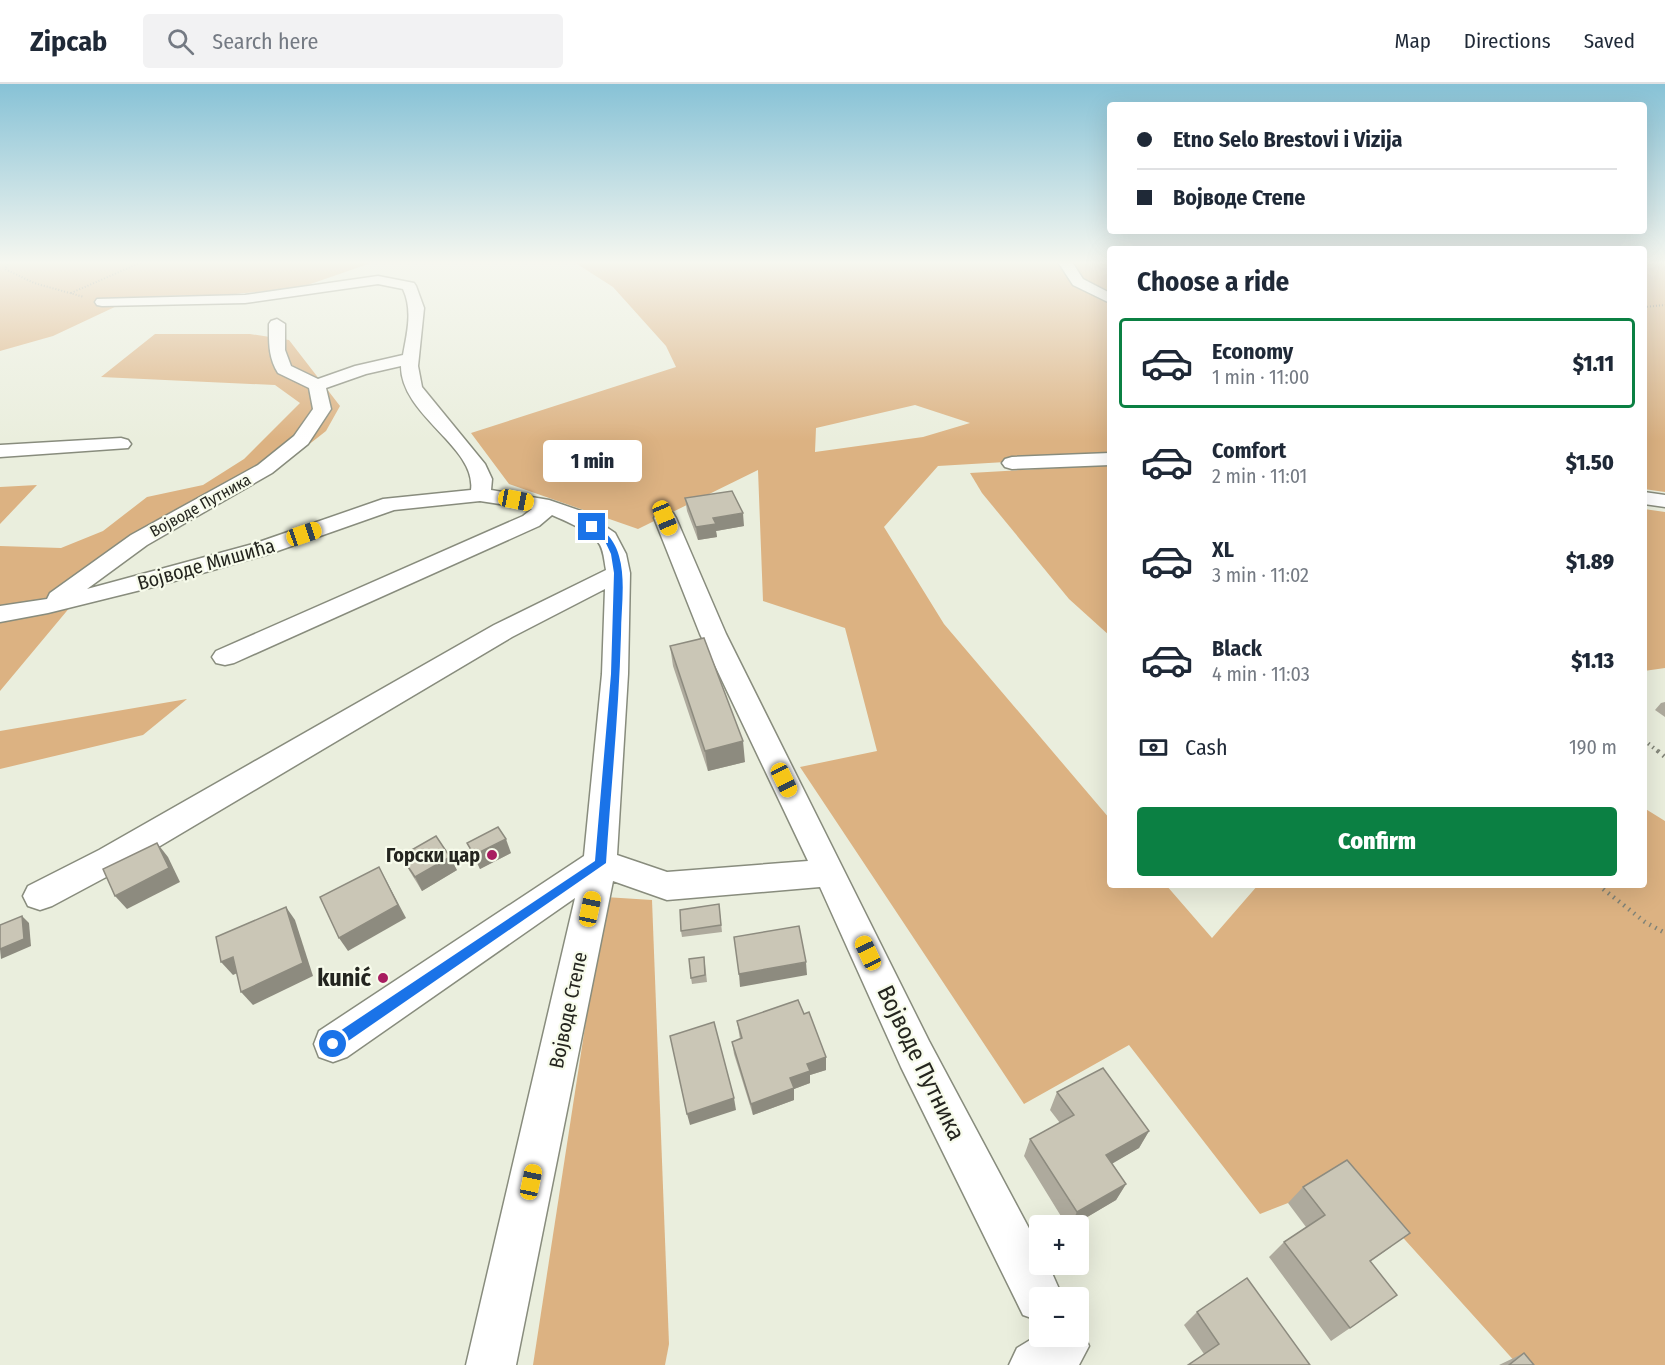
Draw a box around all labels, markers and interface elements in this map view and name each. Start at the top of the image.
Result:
search box [143,14,563,68]
text: Zipcab [30,25,107,58]
icon: search [164,25,197,58]
text: Search here [212,28,318,55]
text: Map [1394,28,1431,54]
text: Directions [1464,28,1551,54]
text: Saved [1584,28,1635,54]
text: Etno Selo Brestovi i Vizija [1173,126,1403,153]
text: Војводе Степе [1173,184,1305,211]
text: Choose a ride [1137,266,1289,298]
icon: car [1140,336,1194,390]
text: Economy [1212,338,1293,365]
text: $1.11 [1573,350,1614,377]
text: 1 min · 11:00 [1212,365,1310,389]
icon: car [1140,435,1194,489]
text: Comfort [1212,437,1286,464]
callout: 1 min [542,440,642,482]
text: 1 min [571,449,614,473]
text: $1.50 [1566,449,1614,476]
text: 2 min · 11:01 [1212,464,1307,488]
street label: Војводе Путника [146,470,254,541]
car [497,488,535,512]
car [650,498,680,538]
route end [578,513,605,540]
car [284,520,324,548]
street label: Војводе Мишића [135,533,277,595]
icon: car [1140,534,1194,588]
text: XL [1212,536,1234,563]
text: $1.89 [1566,548,1614,575]
text: 3 min · 11:02 [1212,563,1309,587]
icon: car [1140,633,1194,687]
text: Black [1212,635,1262,662]
text: $1.13 [1571,647,1614,674]
text: 4 min · 11:03 [1212,662,1310,686]
icon: cash [1137,731,1170,764]
text: Cash [1185,734,1228,761]
text: 190 m [1569,735,1617,759]
car [768,760,800,800]
button: Confirm [1137,807,1617,876]
place label: Горски цар [386,843,480,867]
marker: Горски цар [485,848,499,862]
car [577,890,603,928]
car [852,933,884,973]
street label: Војводе Степе [544,950,592,1070]
place label: kunić [317,964,372,992]
marker: kunić [376,971,390,985]
street label: Војводе Путника [871,981,971,1145]
route start [319,1030,346,1057]
car [518,1163,544,1201]
map controls [1029,1215,1089,1347]
button: + [1029,1215,1089,1275]
button: − [1029,1287,1089,1347]

